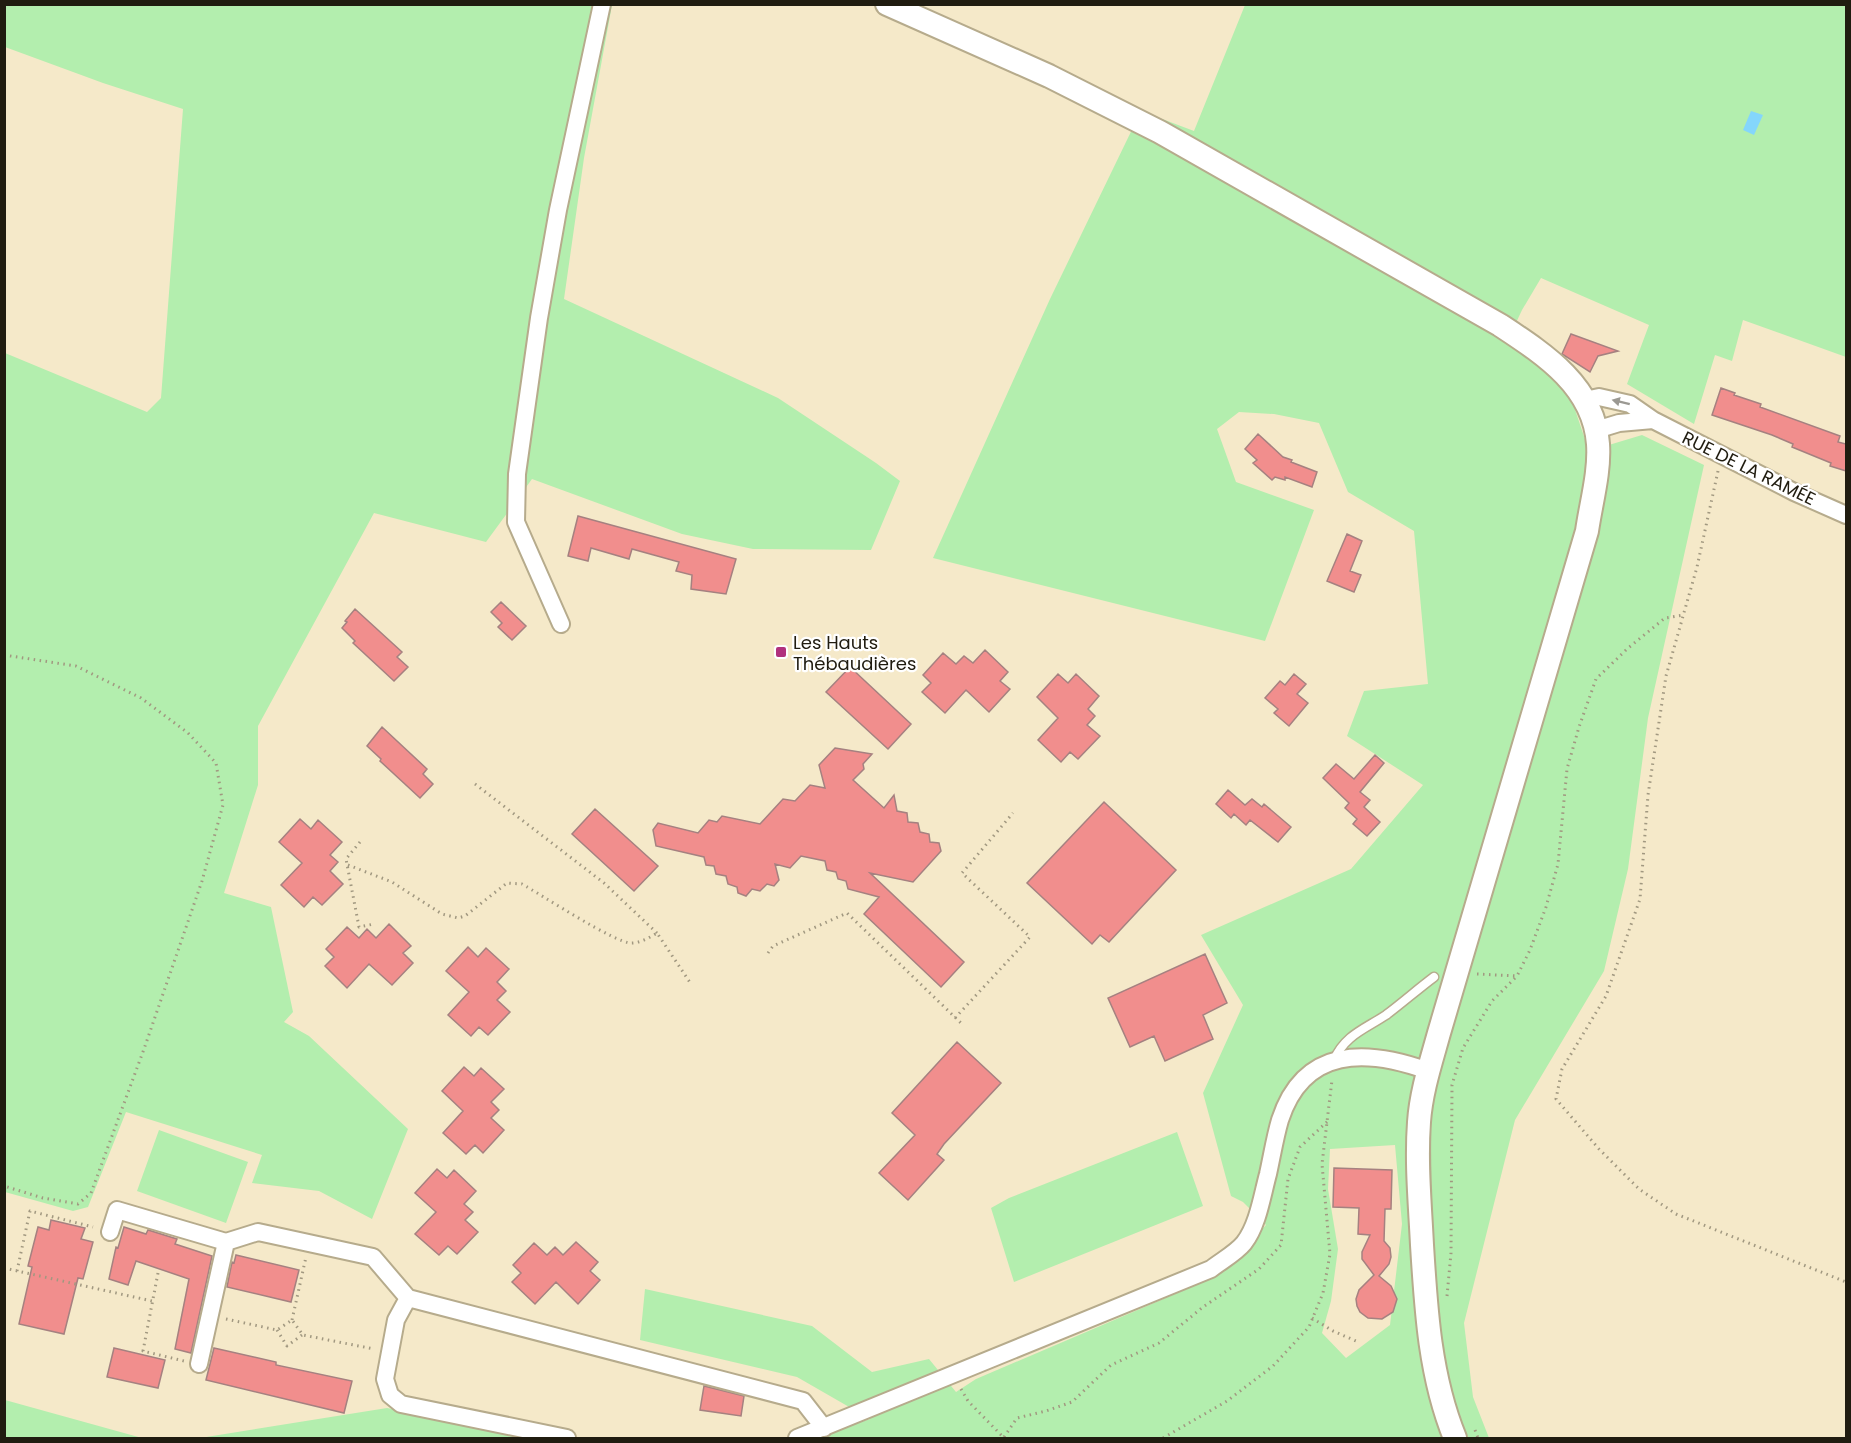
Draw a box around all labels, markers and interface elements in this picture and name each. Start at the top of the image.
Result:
one-way arrow [1612,397,1630,407]
street label: RUE DE LA RAMÉE [1678,425,1820,511]
place label: Les Hauts Thébaudières [793,630,916,676]
marker: Les Hauts Thébaudières [774,645,788,659]

